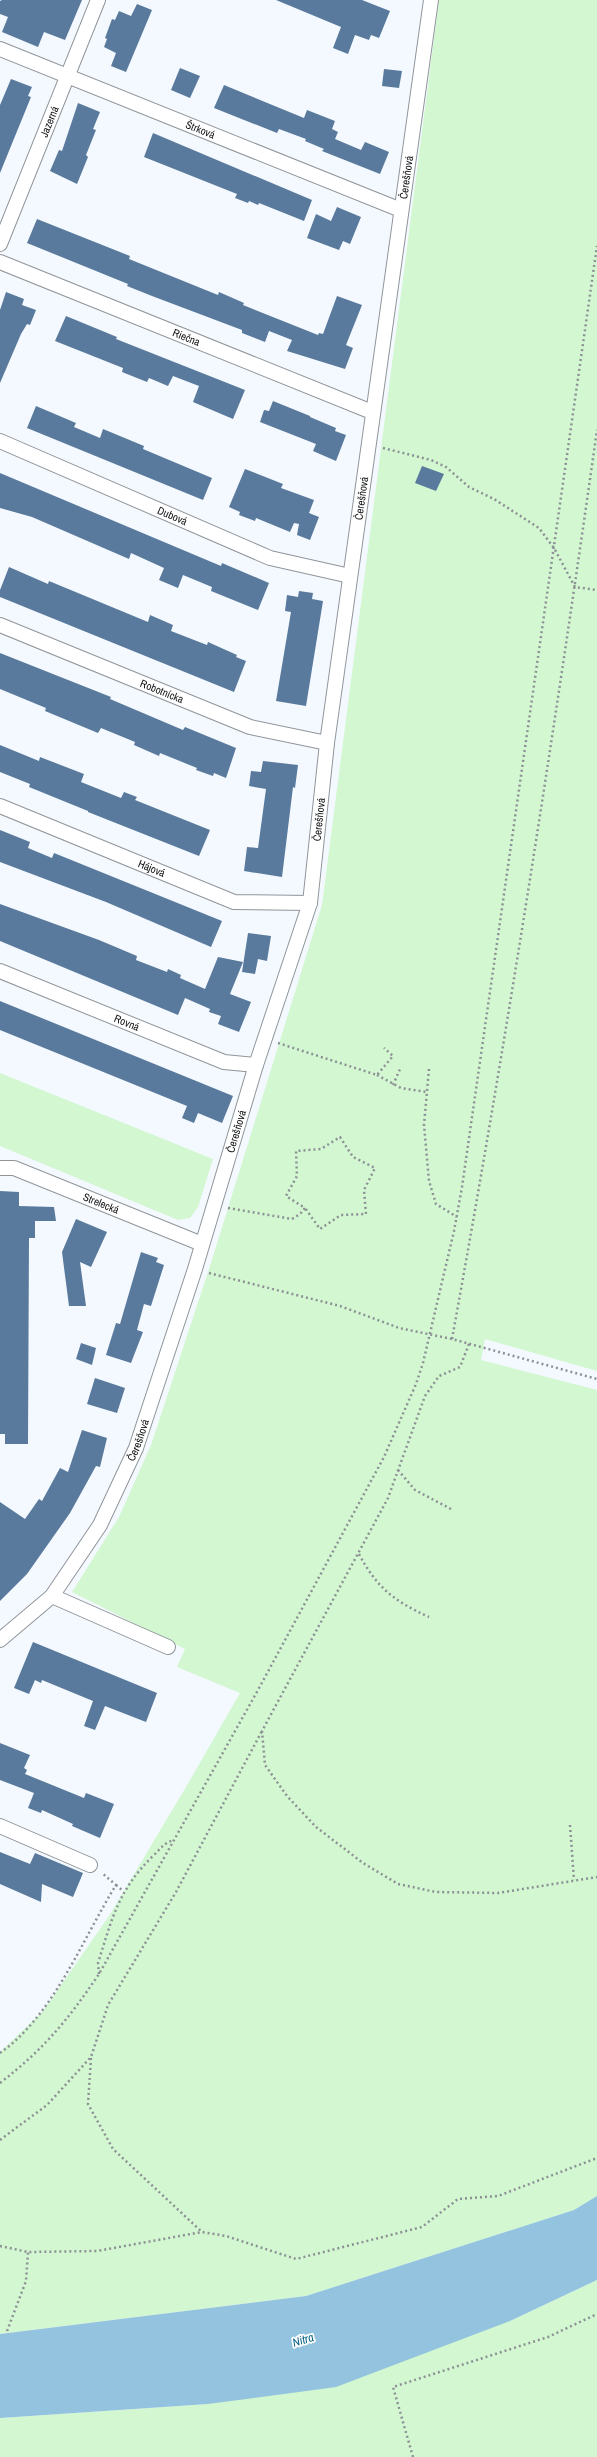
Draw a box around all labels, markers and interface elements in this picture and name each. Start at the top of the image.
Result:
street label: Jazerná [37,104,62,139]
street label: Štrková [184,117,217,142]
street label: Čerešňová [396,155,416,200]
street label: Riečna [171,325,202,349]
street label: Čerešňová [351,476,371,521]
street label: Dubová [155,503,190,528]
street label: Robotnícka [138,676,186,706]
street label: Čerešňová [310,797,328,842]
street label: Hájová [136,856,167,880]
street label: Rovná [112,1011,142,1034]
street label: Čerešňová [223,1108,249,1154]
street label: Strelecká [81,1190,121,1217]
street label: Čerešňová [124,1417,152,1463]
water label: Nitra [290,2329,316,2351]

